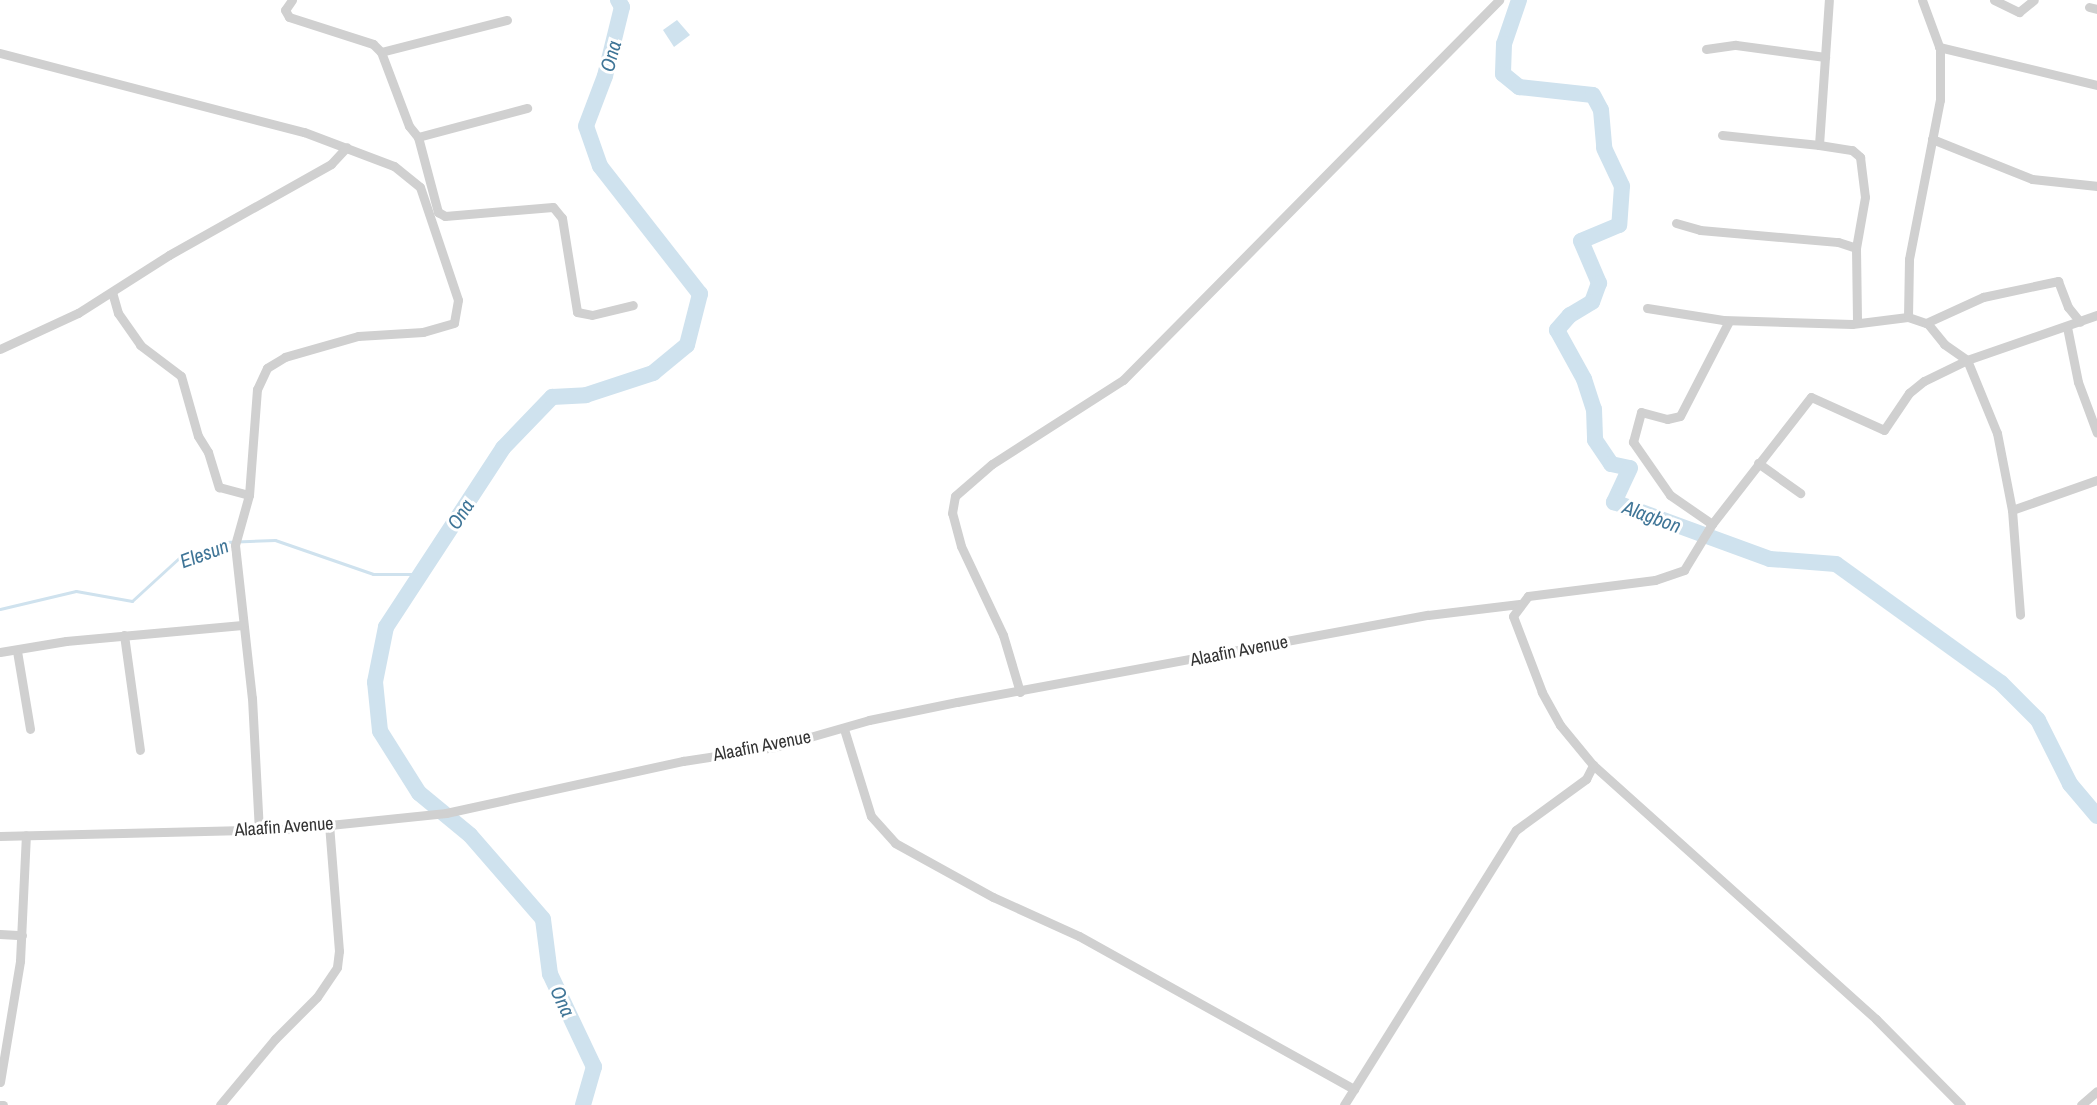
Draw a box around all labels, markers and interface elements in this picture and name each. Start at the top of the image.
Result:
water label: Ona [594,38,626,74]
water label: Ona [441,494,479,534]
water label: Alagbon [1620,494,1684,538]
water label: Elesun [176,533,232,573]
street label: Alaafin Avenue [1188,631,1290,671]
street label: Alaafin Avenue [711,726,813,766]
street label: Alaafin Avenue [233,813,335,841]
water label: Ona [546,982,580,1020]

